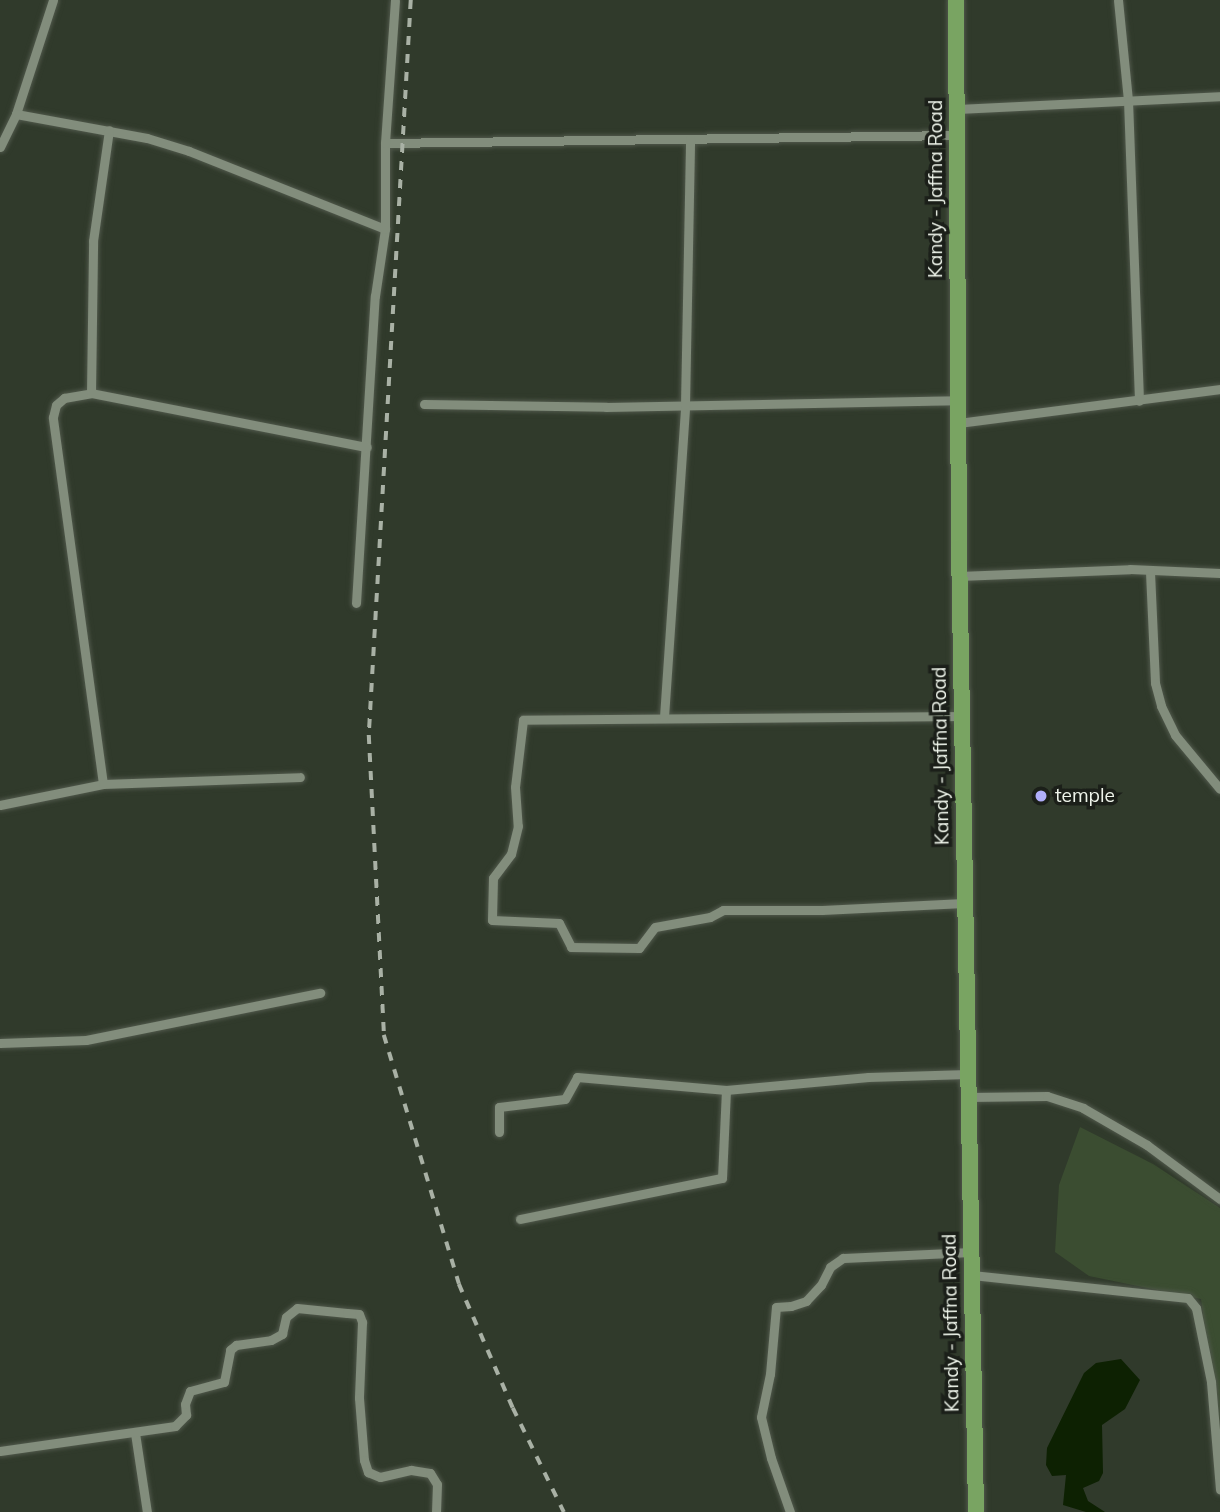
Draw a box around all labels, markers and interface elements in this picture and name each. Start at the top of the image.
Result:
street label: Kandy - Jaffna Road [925,100,947,278]
street label: Kandy - Jaffna Road [928,667,954,845]
place label: temple [1055,785,1115,807]
marker: temple [1033,788,1049,804]
street label: Kandy - Jaffna Road [938,1234,964,1412]

